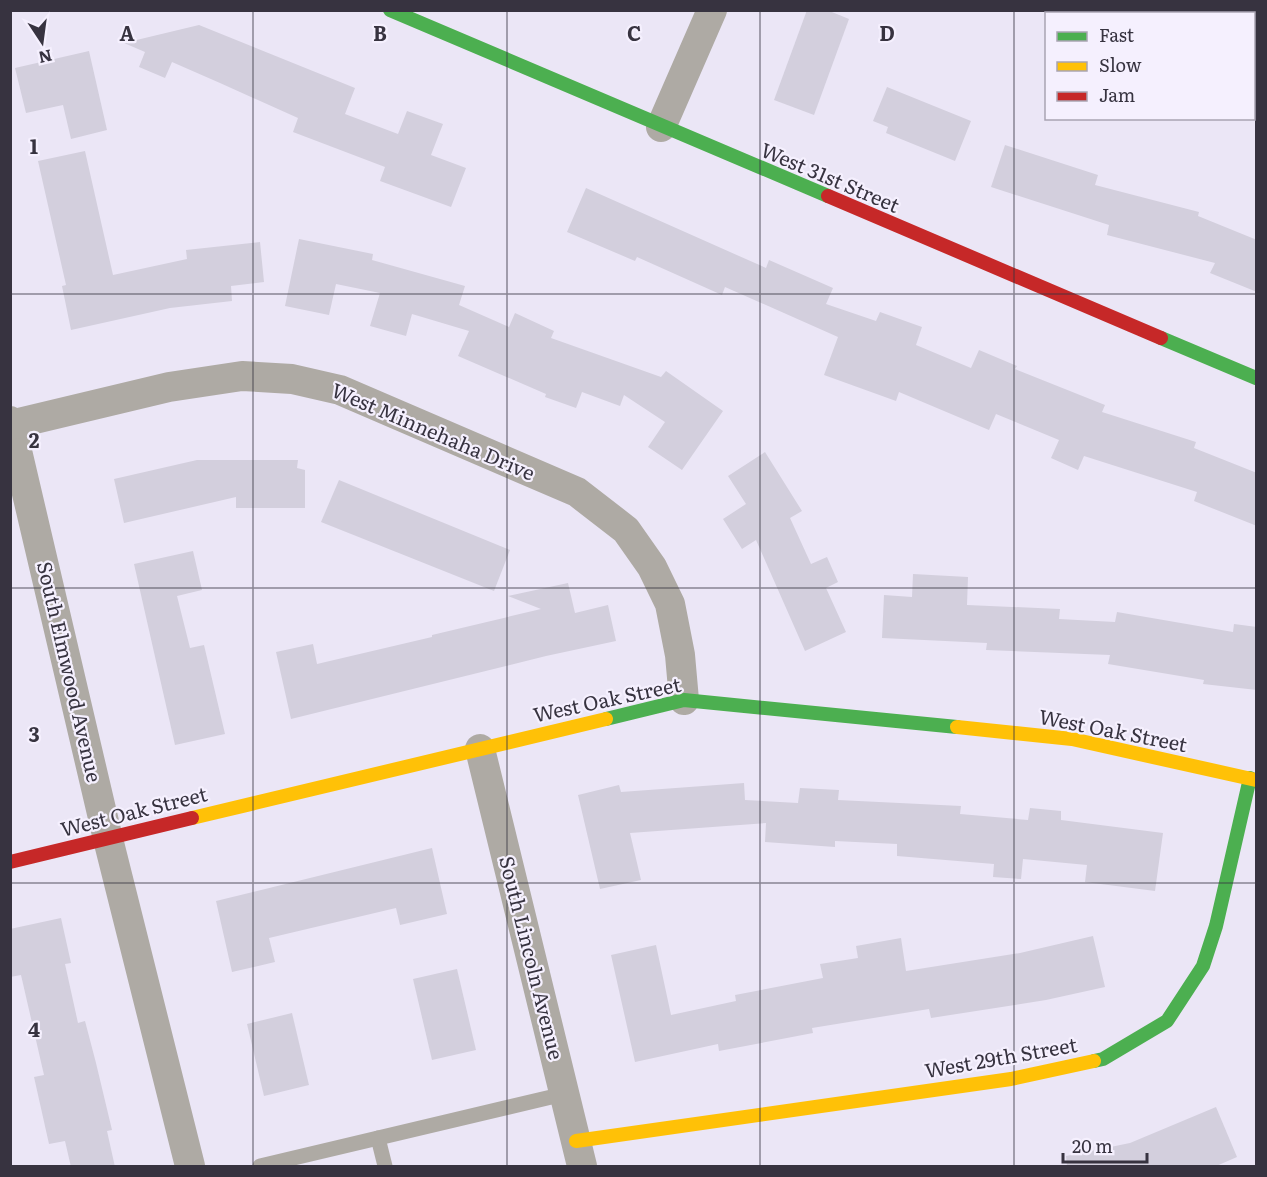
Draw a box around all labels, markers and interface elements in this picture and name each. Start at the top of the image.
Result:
north arrow [12,12,72,72]
legend [1045,12,1255,120]
text: A [119,17,135,47]
text: B [373,17,387,47]
text: C [627,17,641,47]
text: D [879,17,895,47]
text: Fast [1099,21,1135,48]
text: N [36,44,55,71]
text: Slow [1099,51,1142,78]
text: Jam [1099,81,1135,108]
text: 1 [30,130,38,160]
street label: West 31st Street [757,133,905,219]
street label: West Minnehaha Drive [327,374,540,487]
text: 2 [29,424,40,454]
street label: South Elmwood Avenue [31,558,111,785]
street label: West Oak Street [530,668,683,728]
street label: West Oak Street [1037,700,1190,758]
text: 3 [28,718,40,748]
street label: West Oak Street [57,777,210,843]
street label: South Lincoln Avenue [493,853,573,1062]
text: 4 [28,1013,40,1043]
street label: West 29th Street [922,1028,1079,1084]
scale bar [1063,1126,1147,1164]
text: 20 m [1072,1132,1113,1159]

